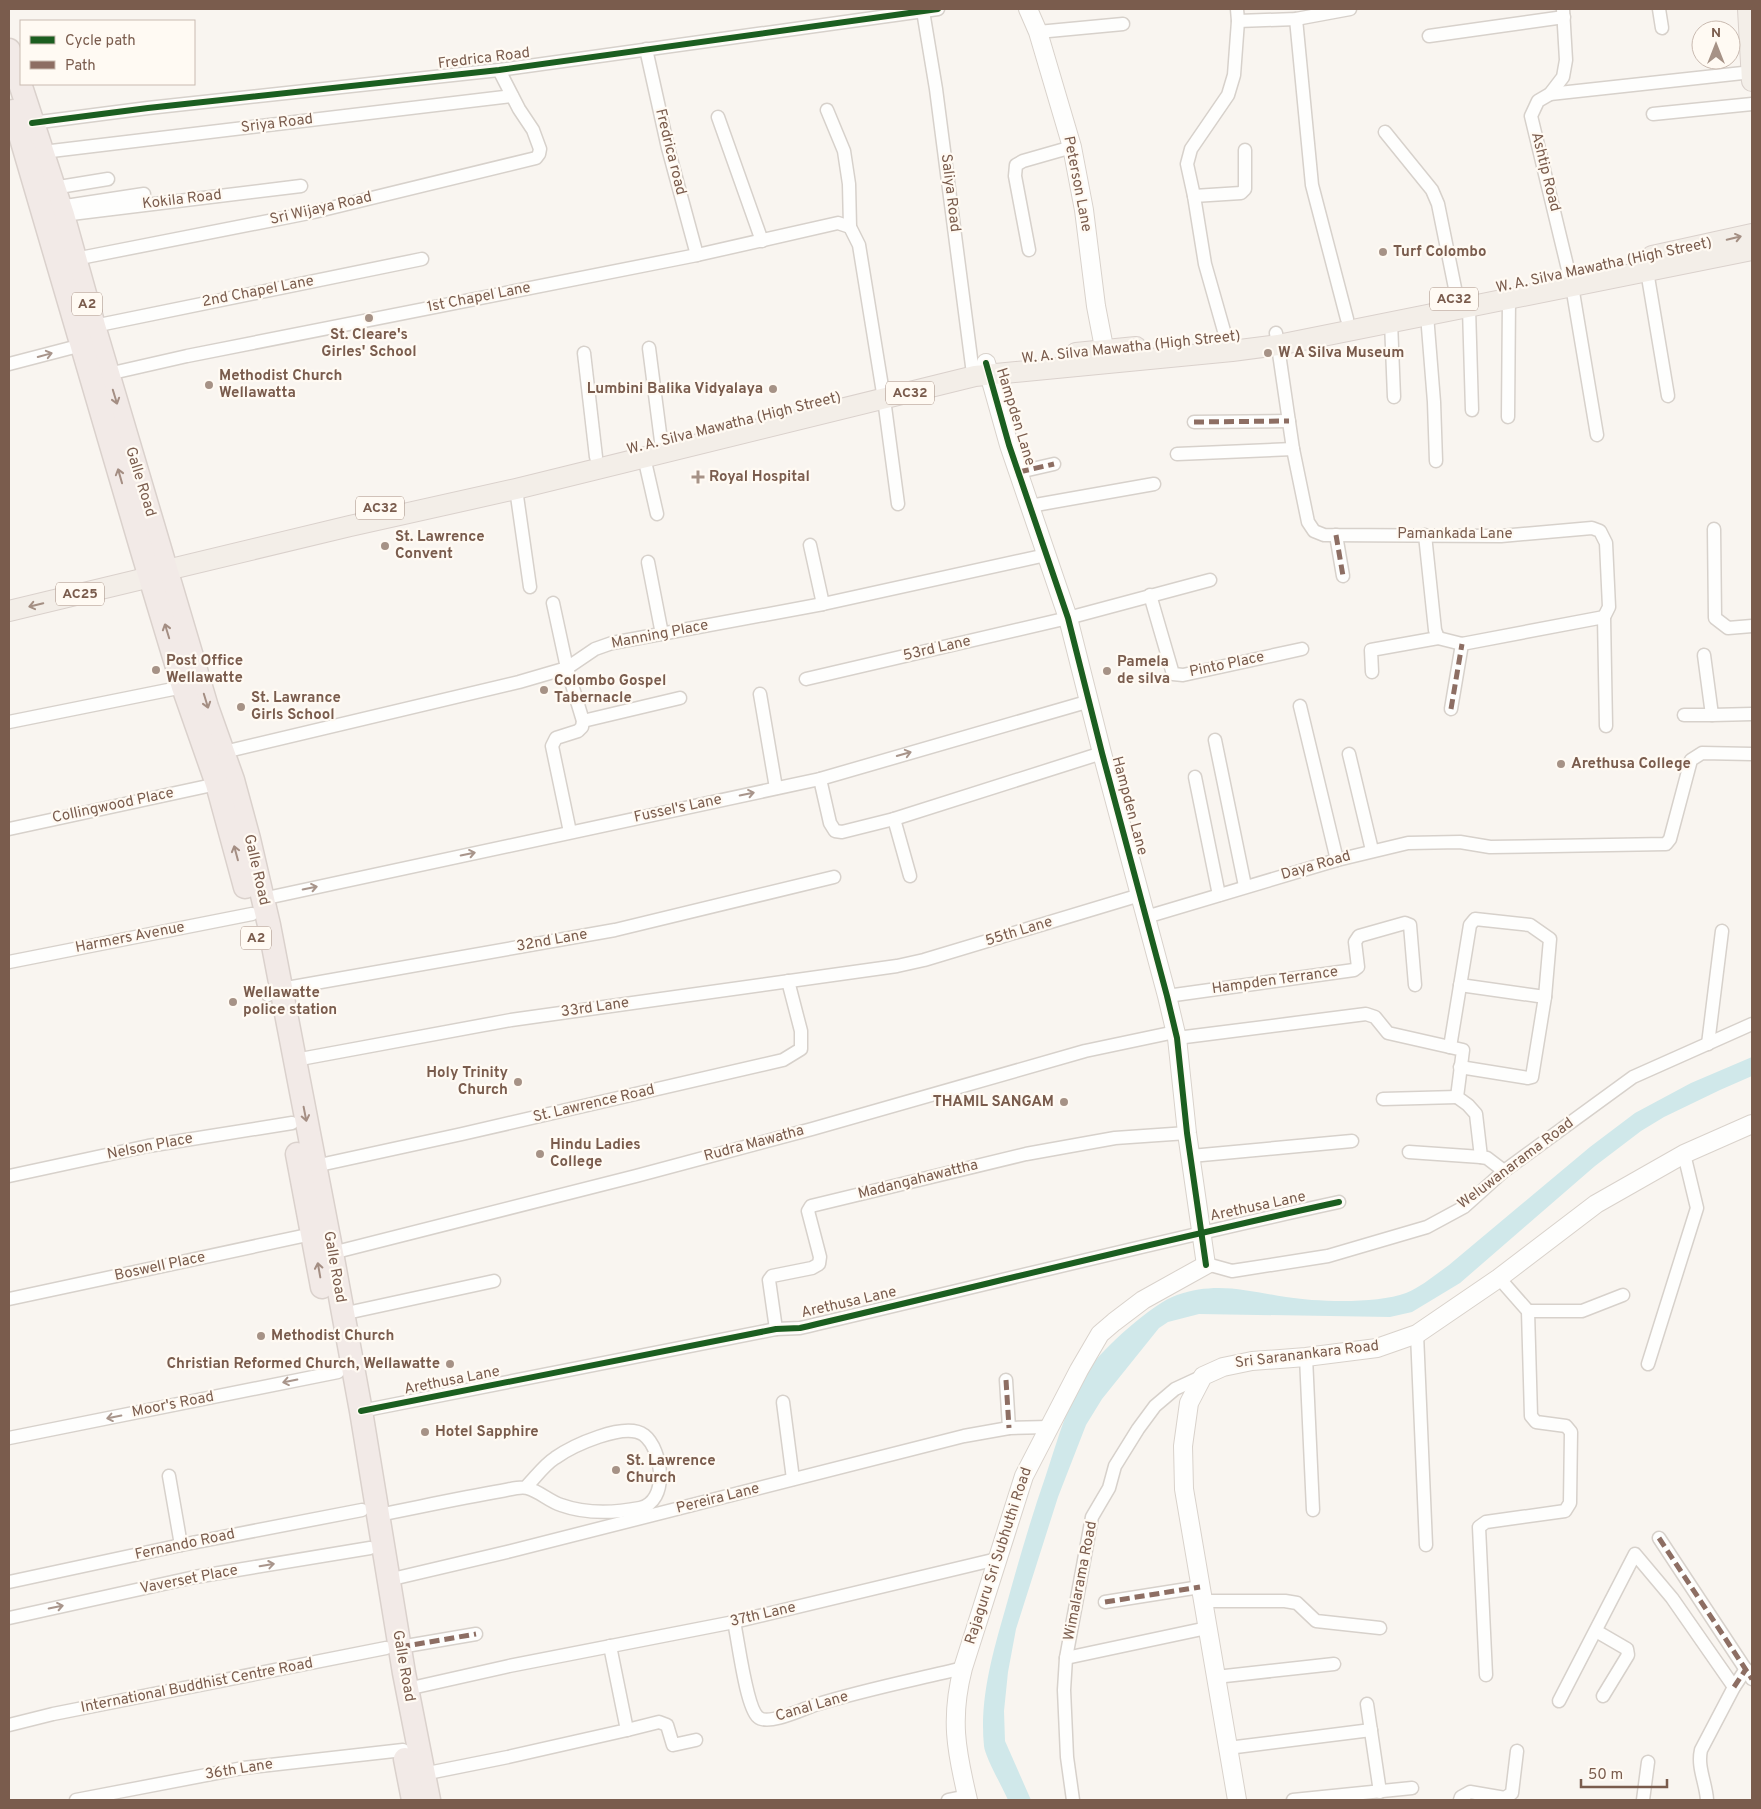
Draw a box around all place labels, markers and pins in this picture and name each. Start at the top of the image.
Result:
place label: Turf Colombo [1393,243,1487,262]
marker: Turf Colombo [1377,246,1389,258]
marker: St. Cleare's Girles' School [363,312,375,324]
place label: St. Cleare's Girles' School [321,326,417,362]
place label: W A Silva Museum [1278,344,1404,363]
marker: W A Silva Museum [1262,347,1274,359]
place label: Methodist Church Wellawatta [219,367,342,403]
marker: Methodist Church Wellawatta [203,379,215,391]
place label: Lumbini Balika Vidyalaya [587,380,763,399]
marker: Lumbini Balika Vidyalaya [767,383,779,395]
place label: Royal Hospital [709,468,810,487]
marker: Royal Hospital [691,470,705,484]
place label: St. Lawrence Convent [395,528,485,564]
marker: St. Lawrence Convent [379,540,391,552]
place label: Post Office Wellawatte [166,652,243,688]
place label: Pamela de silva [1117,653,1170,689]
marker: Post Office Wellawatte [150,664,162,676]
marker: Pamela de silva [1101,665,1113,677]
place label: Colombo Gospel Tabernacle [554,672,666,708]
marker: Colombo Gospel Tabernacle [538,684,550,696]
place label: St. Lawrance Girls School [251,689,341,725]
marker: St. Lawrance Girls School [235,701,247,713]
place label: Arethusa College [1571,755,1691,774]
marker: Arethusa College [1555,758,1567,770]
place label: Wellawatte police station [243,984,337,1020]
marker: Wellawatte police station [227,996,239,1008]
place label: Holy Trinity Church [426,1064,508,1100]
marker: Holy Trinity Church [512,1076,524,1088]
place label: THAMIL SANGAM [933,1093,1054,1112]
marker: THAMIL SANGAM [1058,1096,1070,1108]
place label: Hindu Ladies College [550,1136,641,1172]
marker: Hindu Ladies College [534,1148,546,1160]
place label: Methodist Church [271,1327,394,1346]
marker: Methodist Church [255,1330,267,1342]
place label: Christian Reformed Church, Wellawatte [166,1355,440,1374]
marker: Christian Reformed Church, Wellawatte [444,1358,456,1370]
place label: Hotel Sapphire [435,1423,539,1442]
marker: Hotel Sapphire [419,1426,431,1438]
place label: St. Lawrence Church [626,1452,716,1488]
marker: St. Lawrence Church [610,1464,622,1476]

